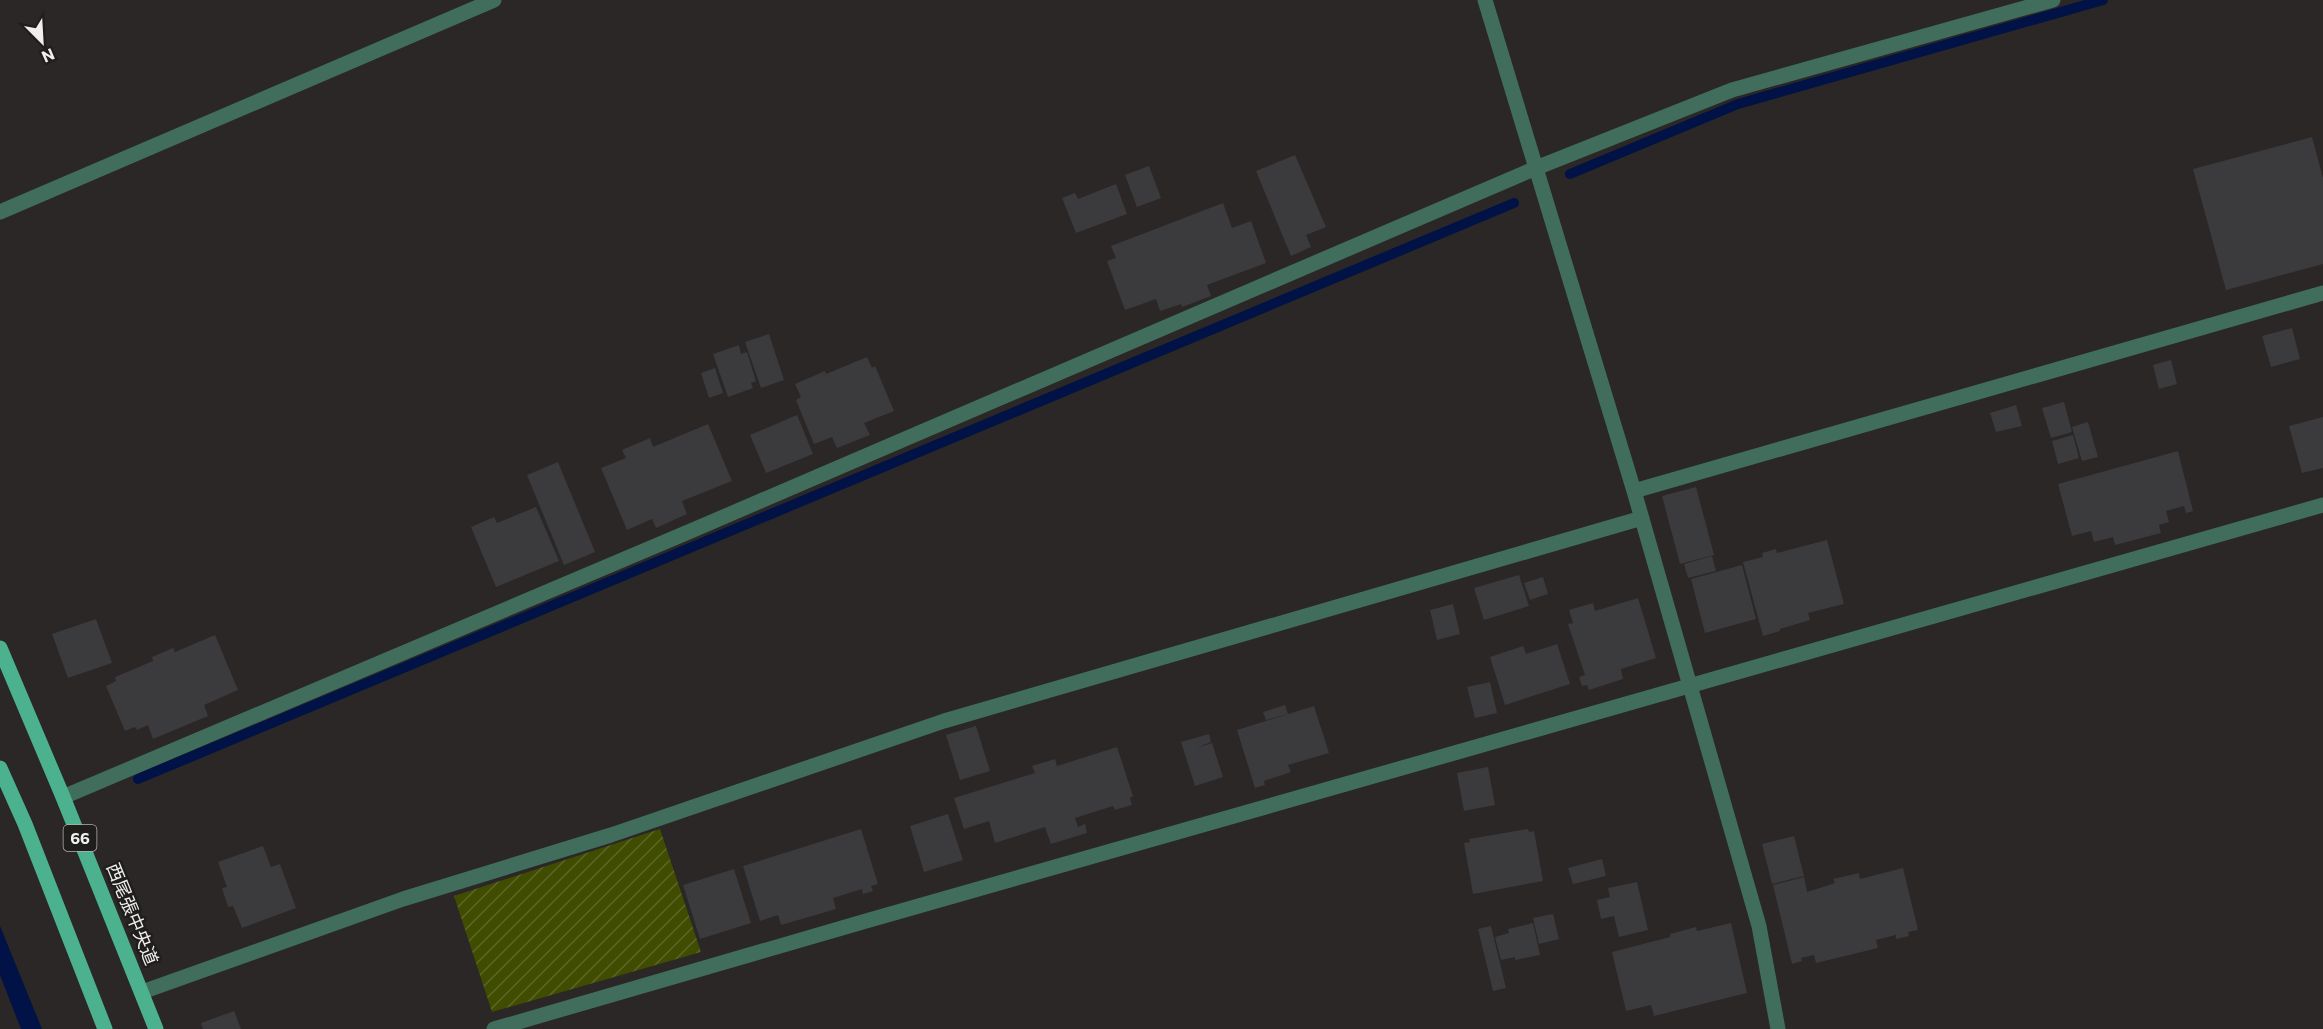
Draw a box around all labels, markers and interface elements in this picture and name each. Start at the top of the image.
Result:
north arrow [12,12,72,72]
text: N [39,45,58,67]
road number: 66 [64,825,97,851]
street label: 西尾張中央道 [102,859,163,968]

